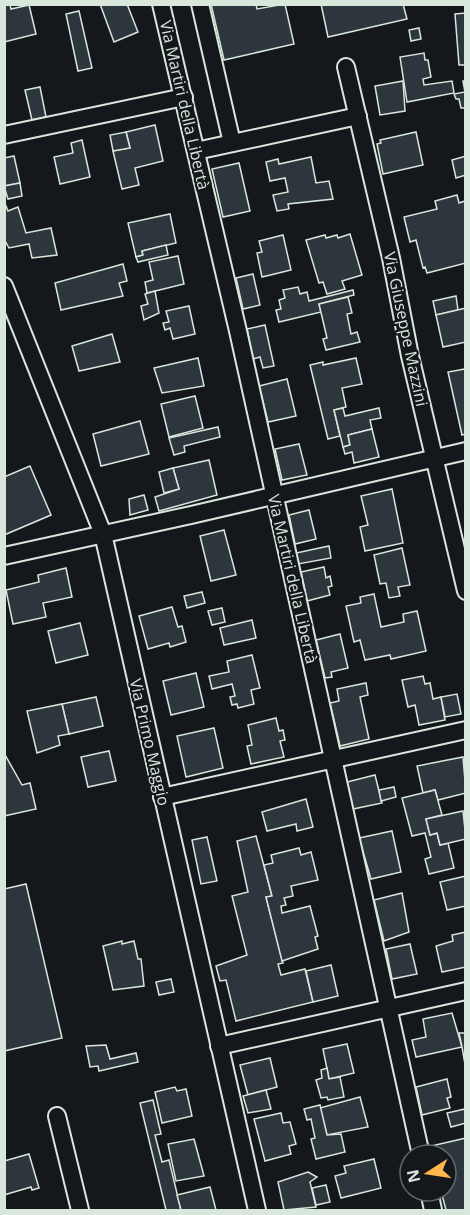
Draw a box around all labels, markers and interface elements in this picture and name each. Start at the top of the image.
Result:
street label: Via Martiri della Libertà [155,18,215,192]
street label: Via Giuseppe Mazzini [379,250,433,408]
street label: Via Martiri della Libertà [263,492,323,666]
street label: Via Primo Maggio [125,676,175,808]
north arrow [398,1143,458,1203]
text: N [401,1167,425,1185]

